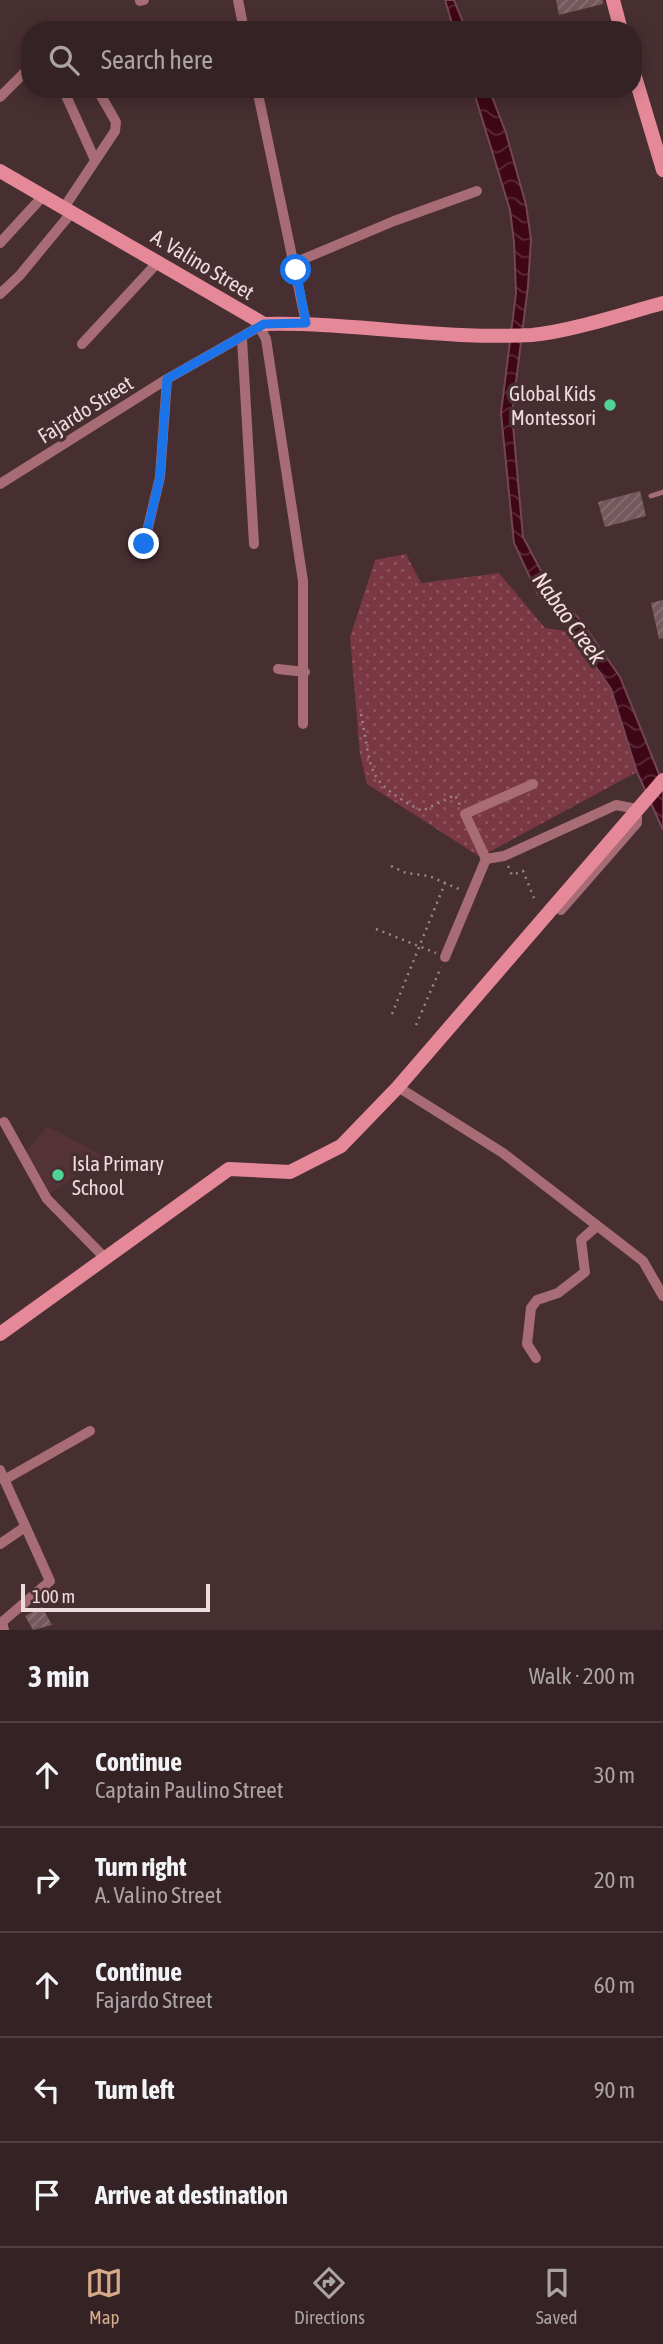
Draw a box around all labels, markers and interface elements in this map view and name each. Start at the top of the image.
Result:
search box [21,21,642,98]
icon: search [45,41,83,79]
text: Search here [101,45,213,75]
street label: A. Valino Street [147,224,259,304]
route start [280,254,311,285]
street label: Fajardo Street [33,370,137,448]
place label: Global Kids Montessori [509,381,596,429]
marker: Global Kids Montessori [602,397,618,413]
route end [128,528,159,559]
water label: Nabao Creek [527,567,611,670]
place label: Isla Primary School [72,1151,164,1199]
marker: Isla Primary School [50,1167,66,1183]
scale bar [21,1581,210,1613]
text: 100 m [32,1585,75,1607]
text: 3 min [28,1659,89,1693]
text: Walk · 200 m [529,1663,635,1689]
text: Continue [95,1747,182,1777]
icon: ahead [28,1756,66,1794]
text: 30 m [594,1762,635,1788]
text: Captain Paulino Street [95,1777,283,1803]
text: Turn right [95,1852,186,1882]
icon: right [28,1861,66,1899]
text: 20 m [594,1867,635,1893]
text: A. Valino Street [95,1882,222,1908]
text: Continue [95,1957,182,1987]
icon: ahead [28,1966,66,2004]
text: 60 m [594,1972,635,1998]
text: Fajardo Street [95,1987,213,2013]
icon: left [28,2071,66,2109]
text: Turn left [95,2075,175,2105]
text: 90 m [594,2077,635,2103]
icon: arrive [28,2176,66,2214]
text: Arrive at destination [95,2180,288,2210]
tab: Map [85,2264,123,2328]
tab: Directions [294,2264,365,2328]
tab: Saved [536,2264,578,2328]

